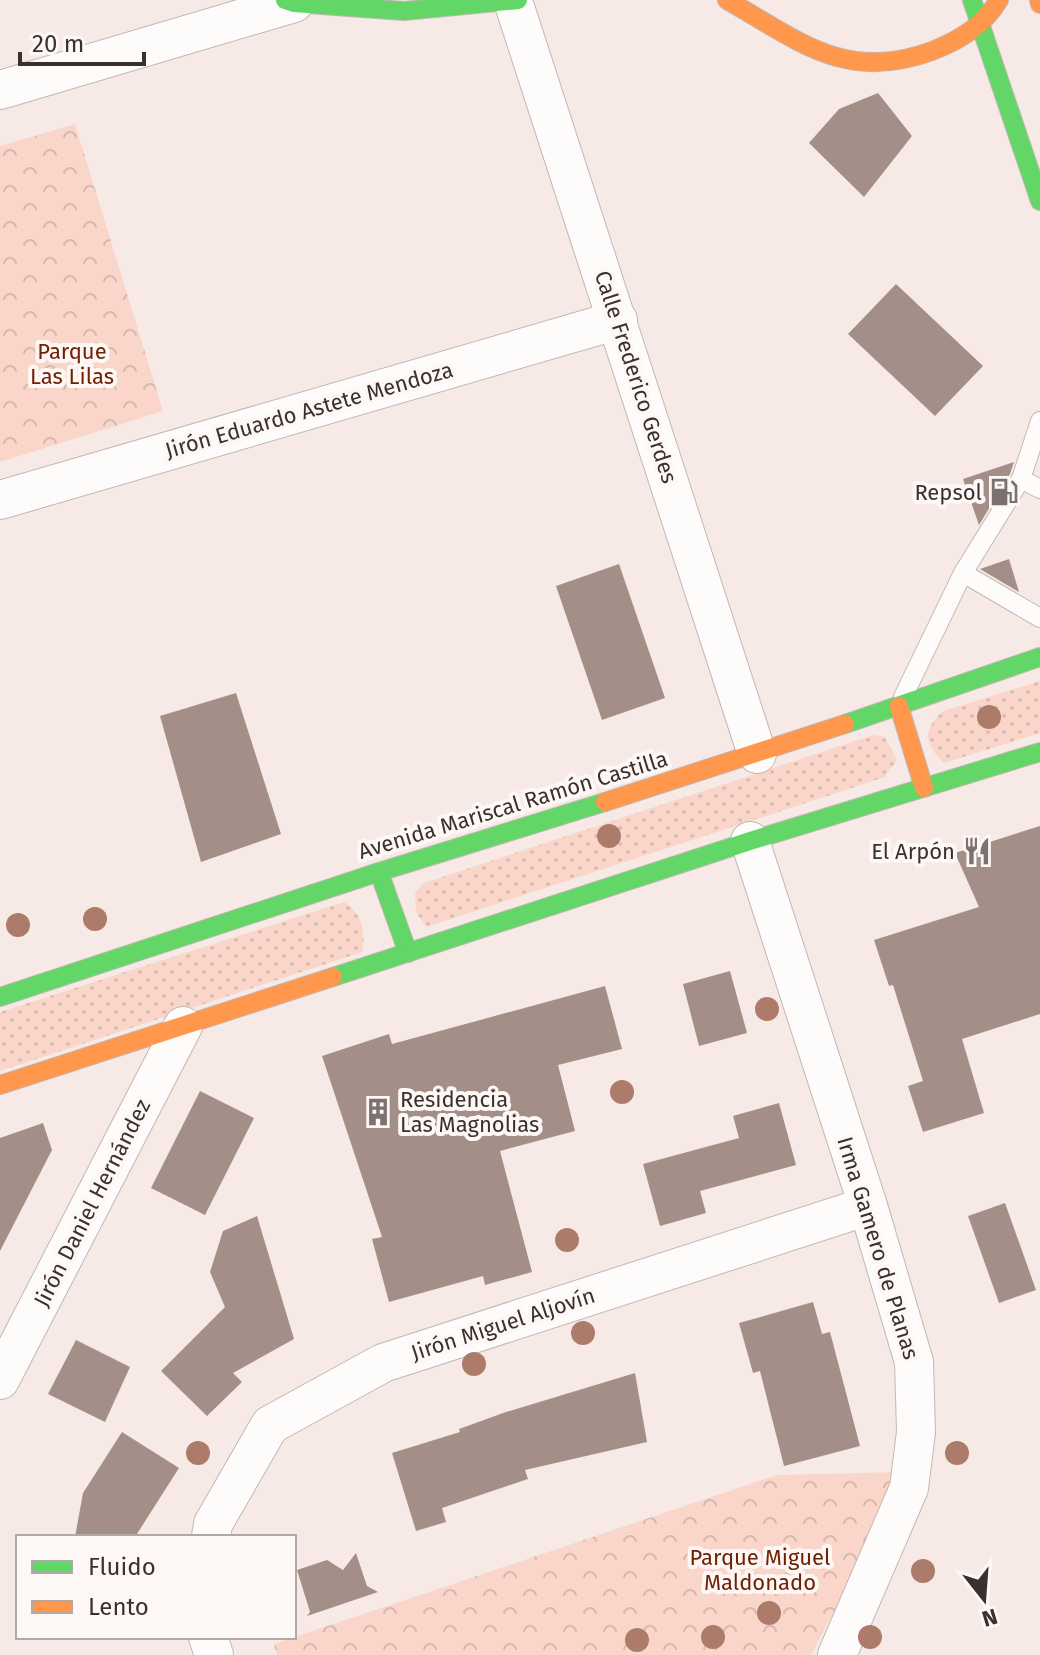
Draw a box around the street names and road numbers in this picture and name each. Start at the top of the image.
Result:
street label: Calle Frederico Gerdes [589,267,683,487]
street label: Jirón Eduardo Astete Mendoza [162,356,456,464]
street label: Avenida Mariscal Ramón Castilla [355,745,671,865]
street label: Jirón Daniel Hernández [28,1095,156,1311]
street label: Irma Gamero de Planas [831,1133,925,1363]
street label: Jirón Miguel Aljovín [408,1282,598,1366]

